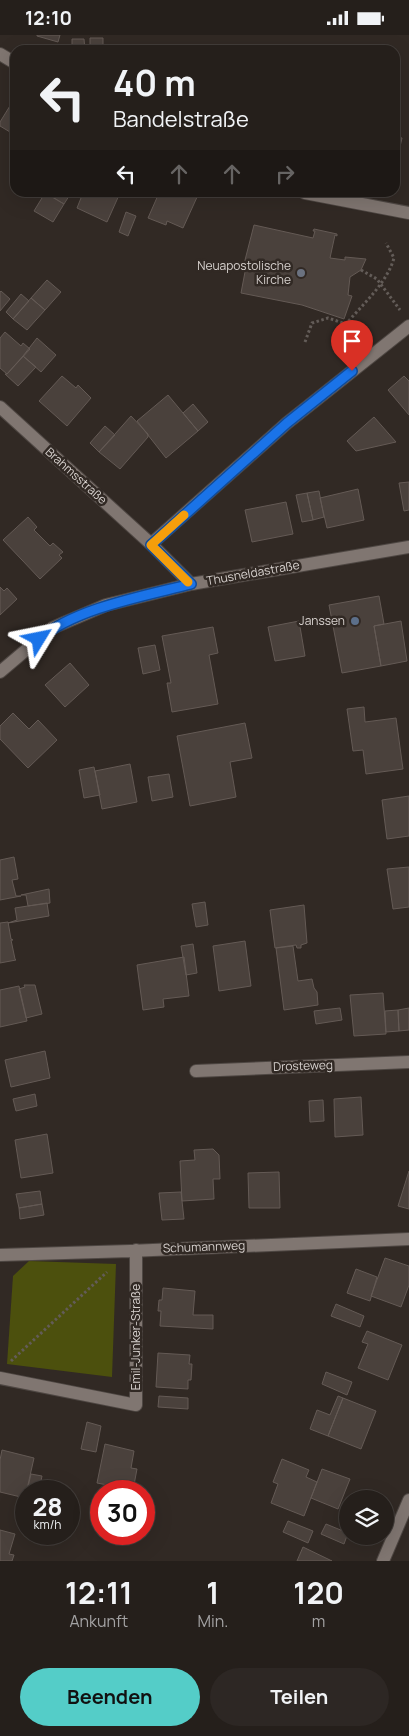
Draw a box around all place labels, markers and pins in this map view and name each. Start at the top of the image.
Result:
place label: Neuapostolische Kirche [197,257,291,288]
marker: Neuapostolische Kirche [295,267,307,279]
pin [331,320,373,371]
place label: Janssen [299,612,345,629]
marker: Janssen [349,615,361,627]

